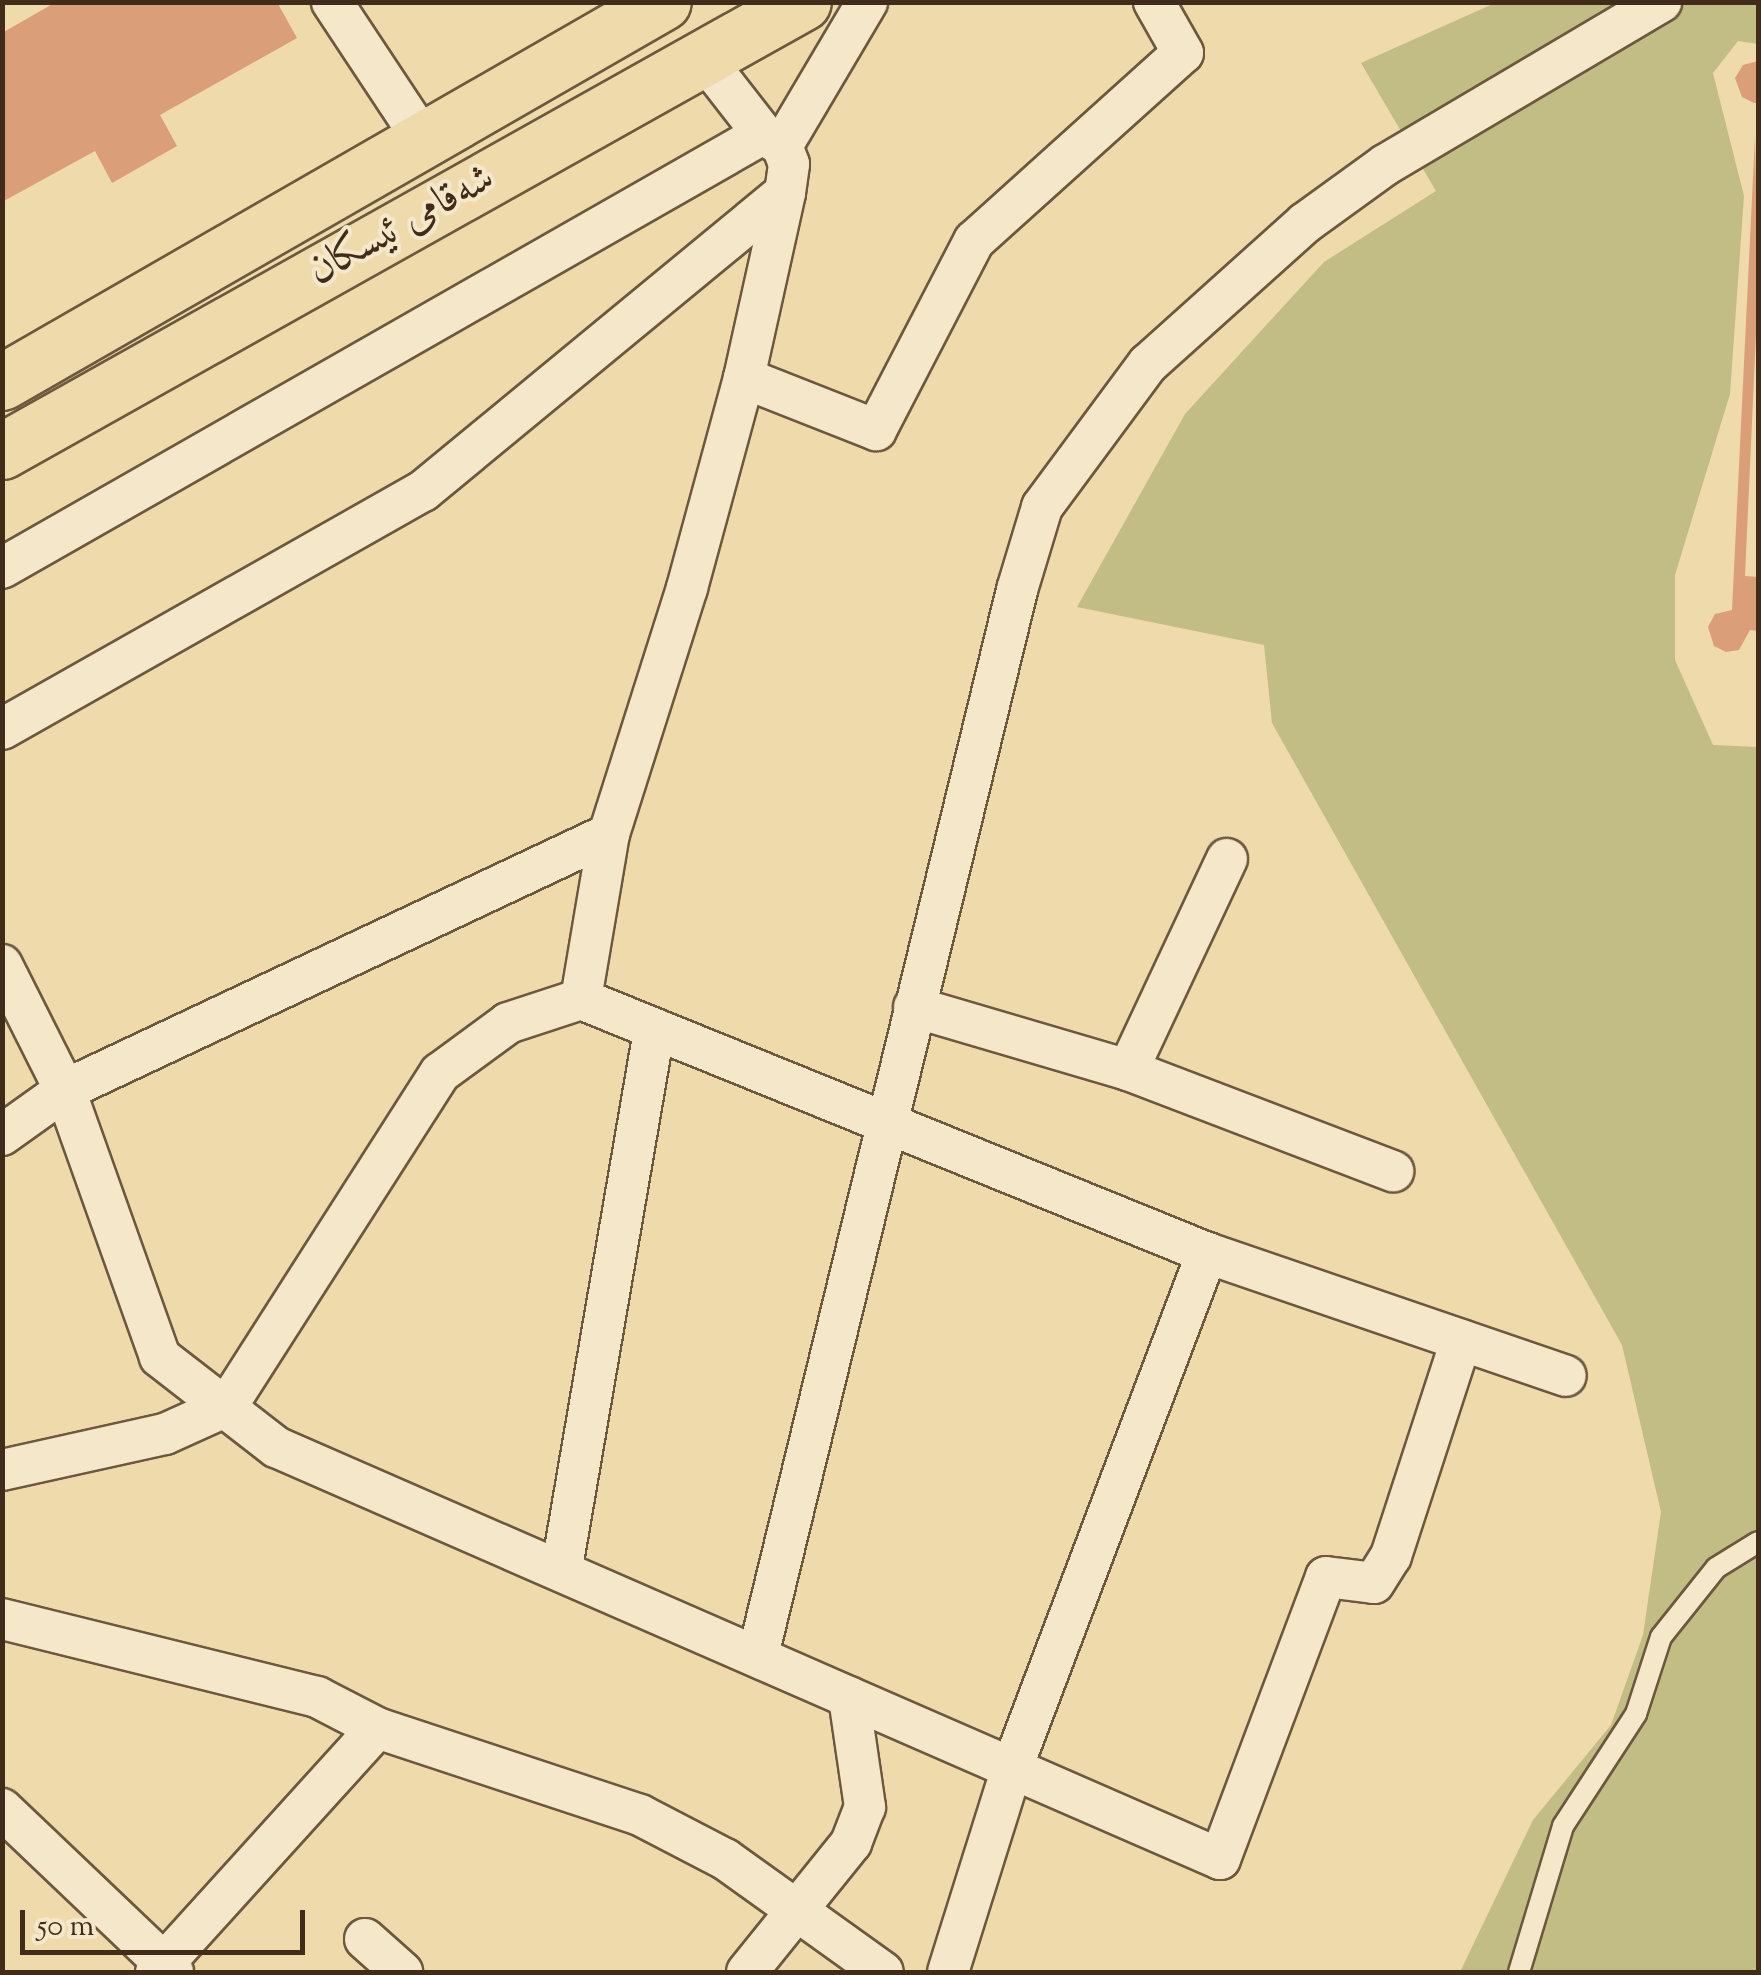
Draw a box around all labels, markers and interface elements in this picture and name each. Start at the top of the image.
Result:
street label: شەقامی ئیسکان [300,154,504,298]
scale bar [25,1890,310,1952]
text: 50 m [37,1906,94,1949]

